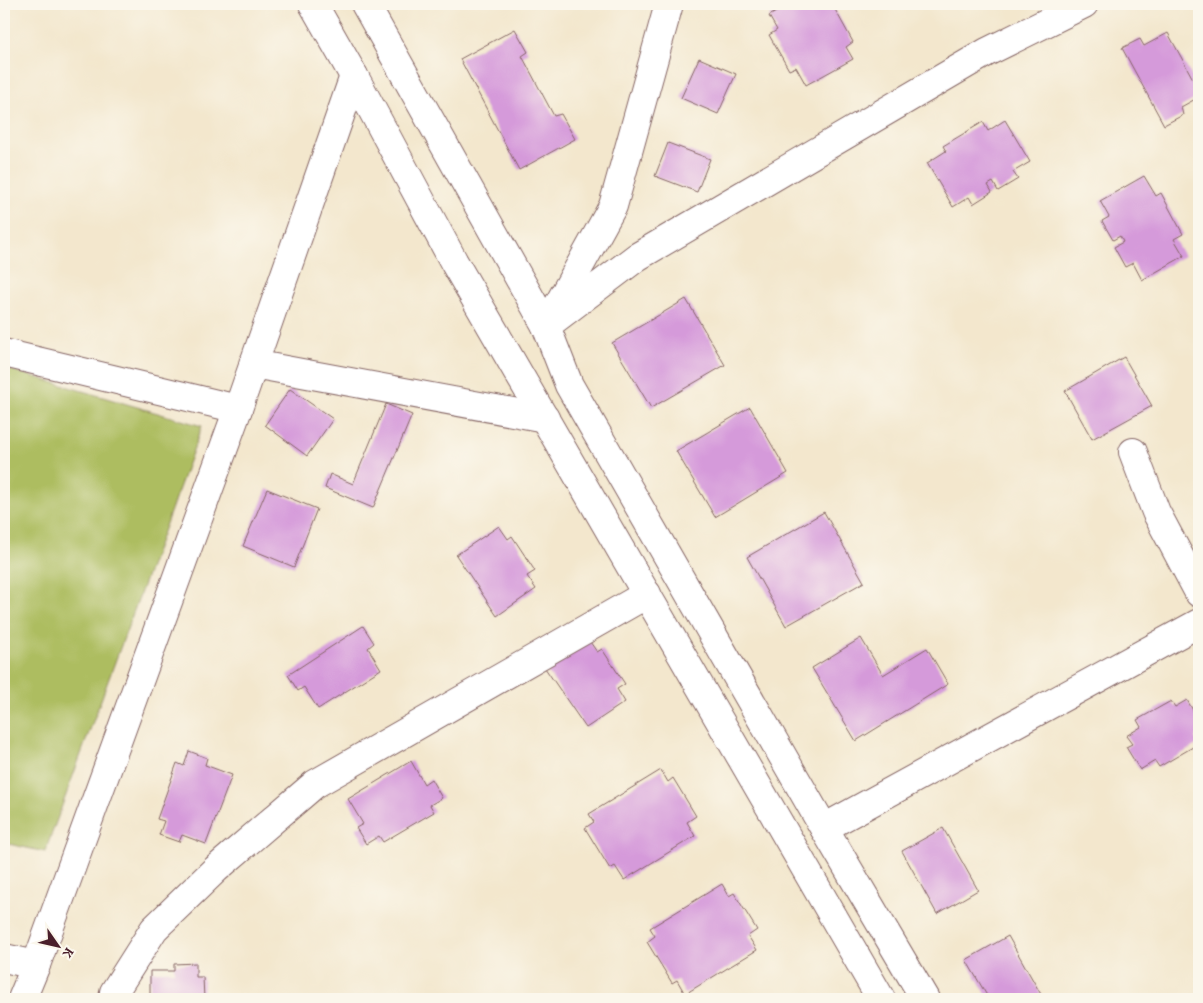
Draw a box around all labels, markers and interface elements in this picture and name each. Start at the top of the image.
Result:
north arrow [32,920,82,970]
text: K [58,944,80,963]

